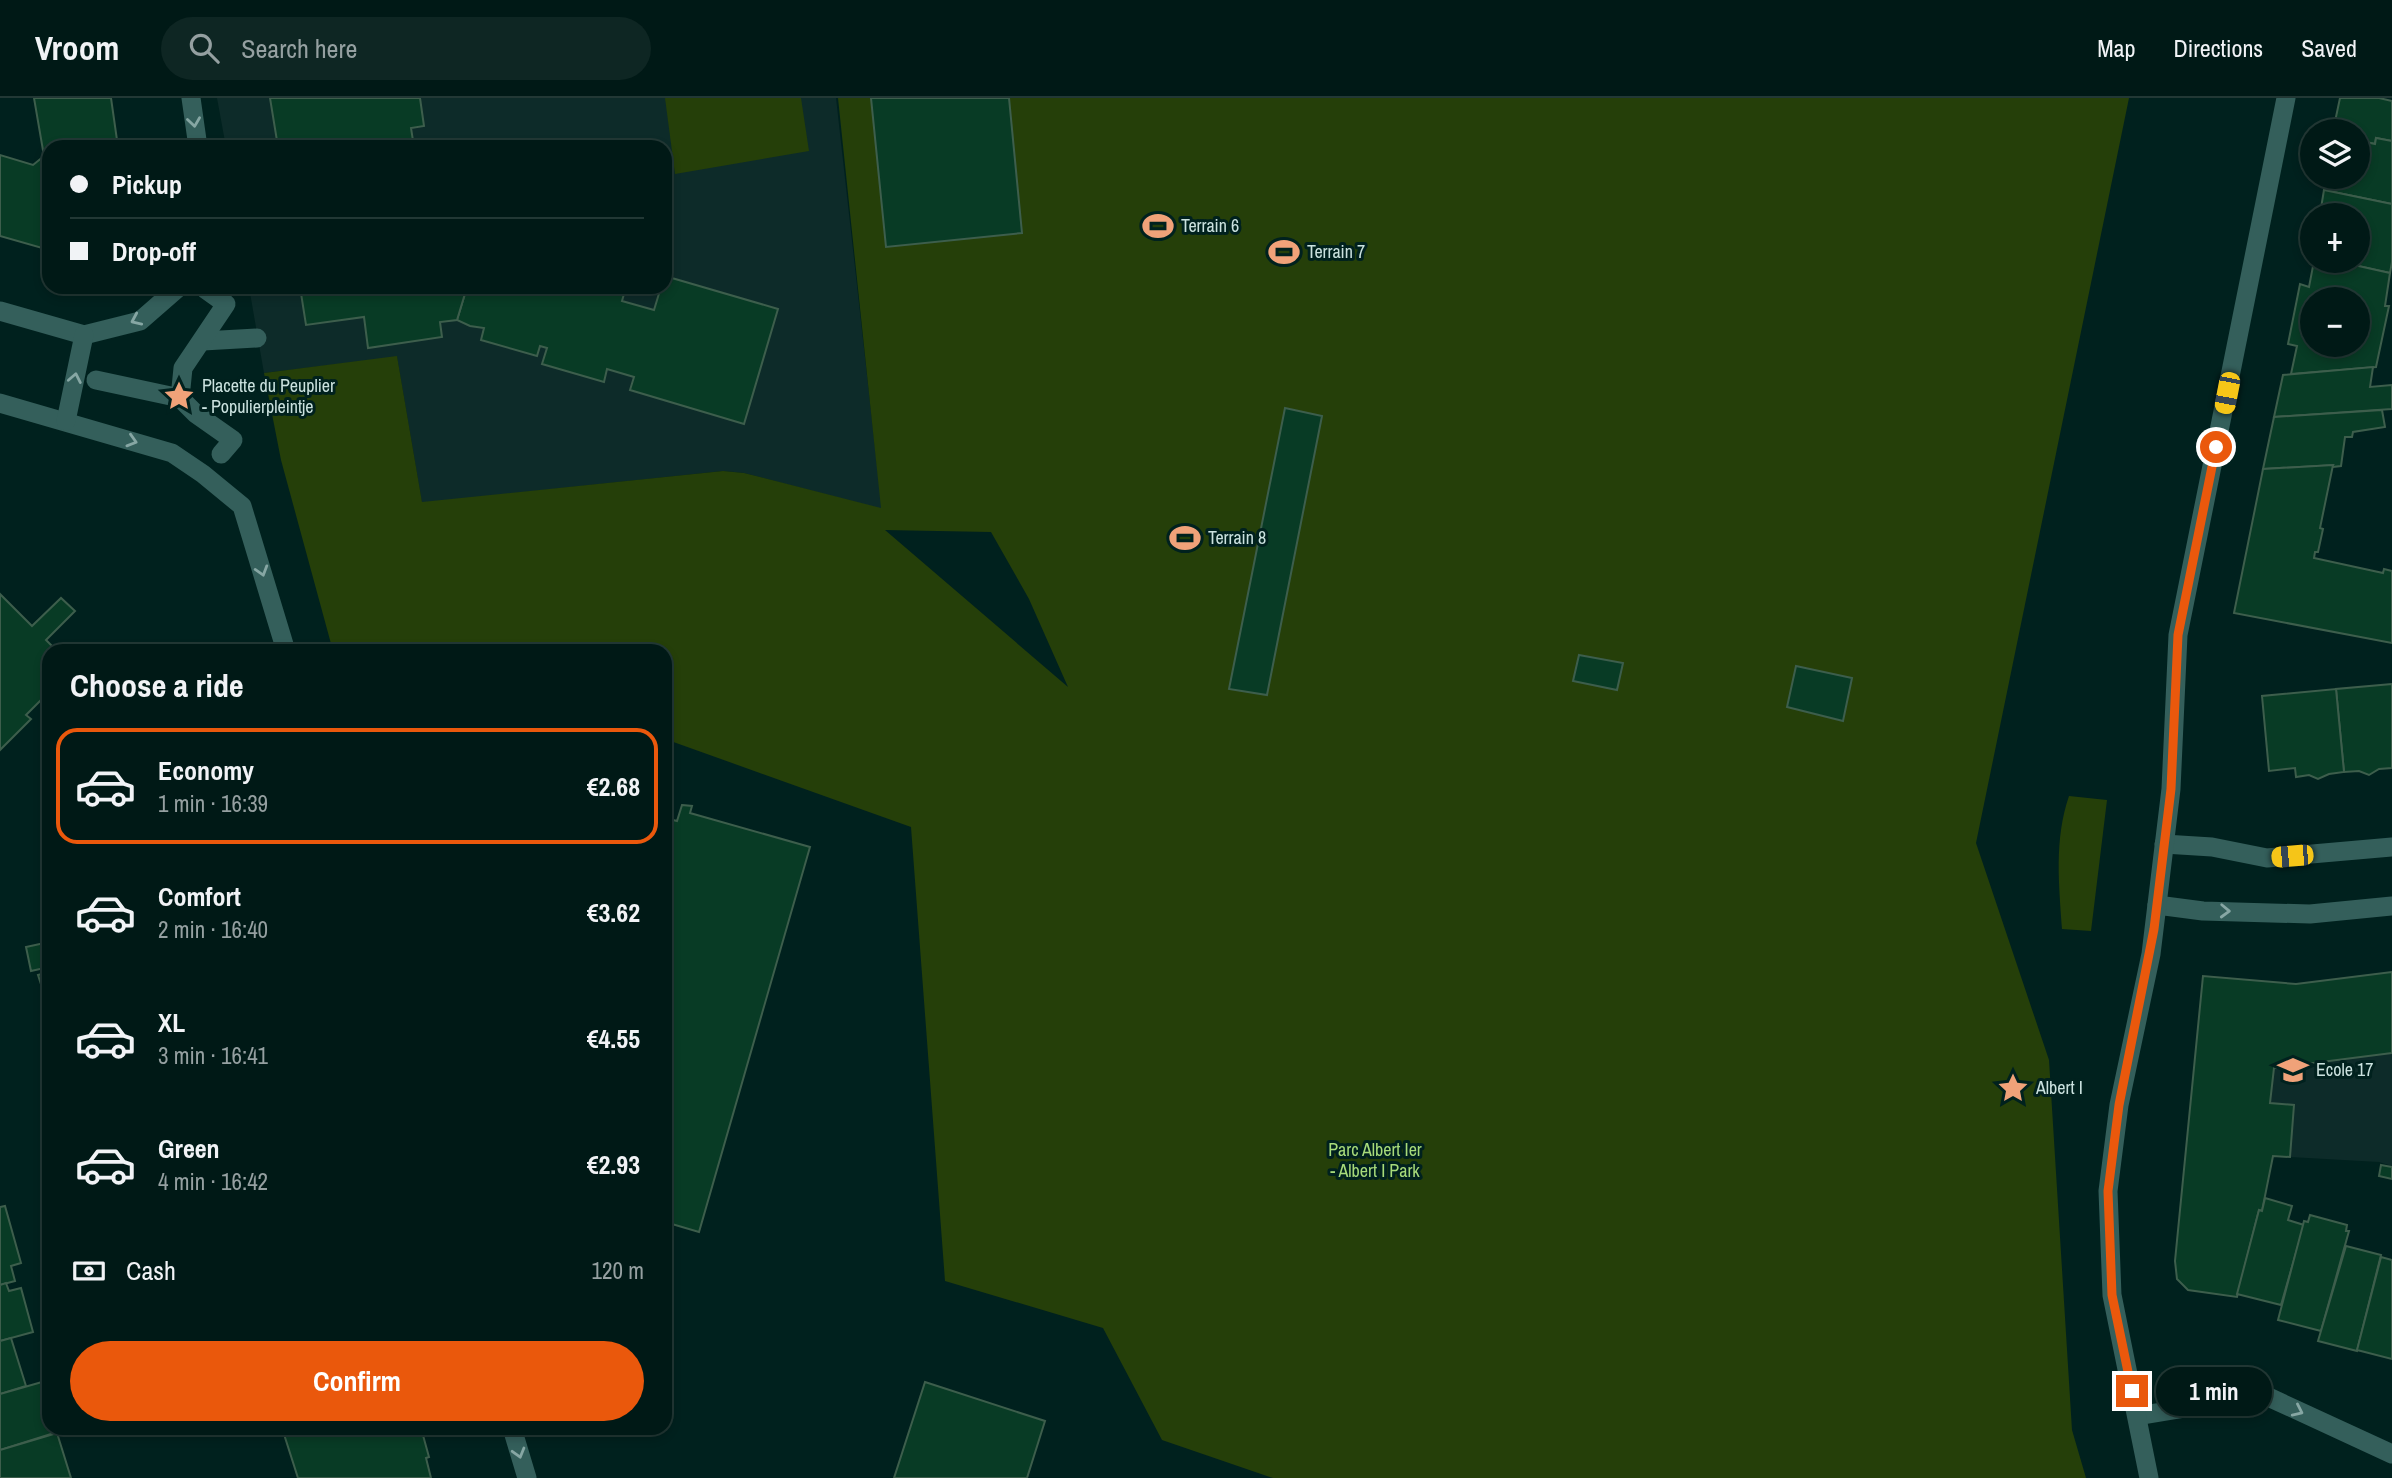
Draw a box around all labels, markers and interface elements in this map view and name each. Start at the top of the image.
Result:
search box [161,17,651,80]
text: Vroom [35,26,119,70]
icon: search [185,29,223,67]
text: Search here [241,31,357,66]
text: Map [2097,32,2135,64]
text: Directions [2173,32,2263,64]
text: Saved [2301,32,2357,64]
one-way arrow [186,117,201,128]
map controls [2300,119,2370,357]
button: layers [2300,119,2370,189]
text: Pickup [112,167,182,202]
button: + [2300,203,2370,273]
sports icon: Terrain 6 [1141,209,1175,243]
place label: Terrain 6 [1181,213,1239,238]
text: Drop-off [112,234,196,269]
sports icon: Terrain 7 [1267,235,1301,269]
place label: Terrain 7 [1307,239,1365,264]
button: − [2300,287,2370,357]
one-way arrow [131,312,143,326]
car [2213,370,2242,416]
one-way arrow [67,372,82,384]
place label: Placette du Peuplier - Populierpleintje [202,373,335,419]
place icon: Placette du Peuplier - Populierpleintje [162,379,196,413]
route start [2200,431,2232,463]
one-way arrow [126,433,138,448]
sports icon: Terrain 8 [1168,521,1202,555]
place label: Terrain 8 [1208,525,1266,550]
one-way arrow [253,565,268,577]
text: Choose a ride [70,664,244,707]
text: Economy [158,753,254,788]
icon: car [74,755,137,818]
text: €2.68 [587,769,640,804]
text: 1 min · 16:39 [158,788,268,819]
car [2271,844,2314,868]
text: Comfort [158,879,241,914]
icon: car [74,881,137,944]
text: €3.62 [587,895,640,930]
one-way arrow [2220,904,2231,919]
text: 2 min · 16:40 [158,914,268,945]
text: XL [158,1005,185,1040]
icon: car [74,1007,137,1070]
text: €4.55 [587,1021,640,1056]
text: 3 min · 16:41 [158,1040,268,1071]
school or university icon: Ecole 17 [2276,1053,2310,1087]
place label: Ecole 17 [2316,1057,2373,1082]
place icon: Albert I [1996,1071,2030,1105]
place label: Albert I [2035,1075,2083,1100]
text: Green [158,1131,220,1166]
icon: car [74,1133,137,1196]
park label: Parc Albert Ier - Albert I Park [1328,1137,1422,1183]
text: €2.93 [587,1147,640,1182]
text: 4 min · 16:42 [158,1166,268,1197]
icon: cash [70,1252,108,1290]
text: Cash [126,1253,176,1288]
text: 120 m [592,1255,644,1286]
button: Confirm [70,1341,644,1421]
callout: 1 min [2156,1366,2272,1416]
route end [2116,1375,2148,1407]
text: 1 min [2189,1376,2239,1407]
one-way arrow [2291,1403,2304,1417]
one-way arrow [511,1447,526,1459]

